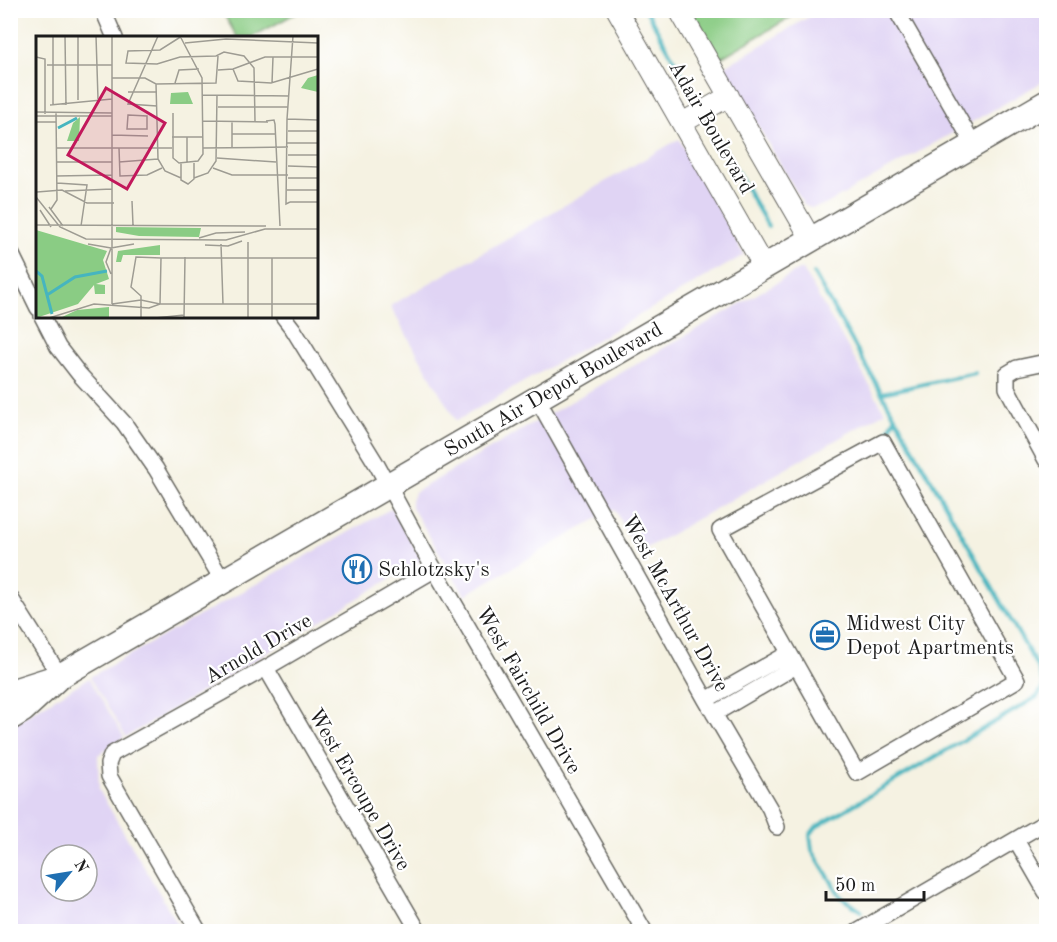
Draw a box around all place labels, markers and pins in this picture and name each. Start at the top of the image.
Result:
restaurant icon: Schlotzsky's [341,553,373,585]
place label: Schlotzsky's [378,560,490,581]
place label: Midwest City Depot Apartments [846,614,1014,659]
office icon: Midwest City Depot Apartments [809,619,841,651]

